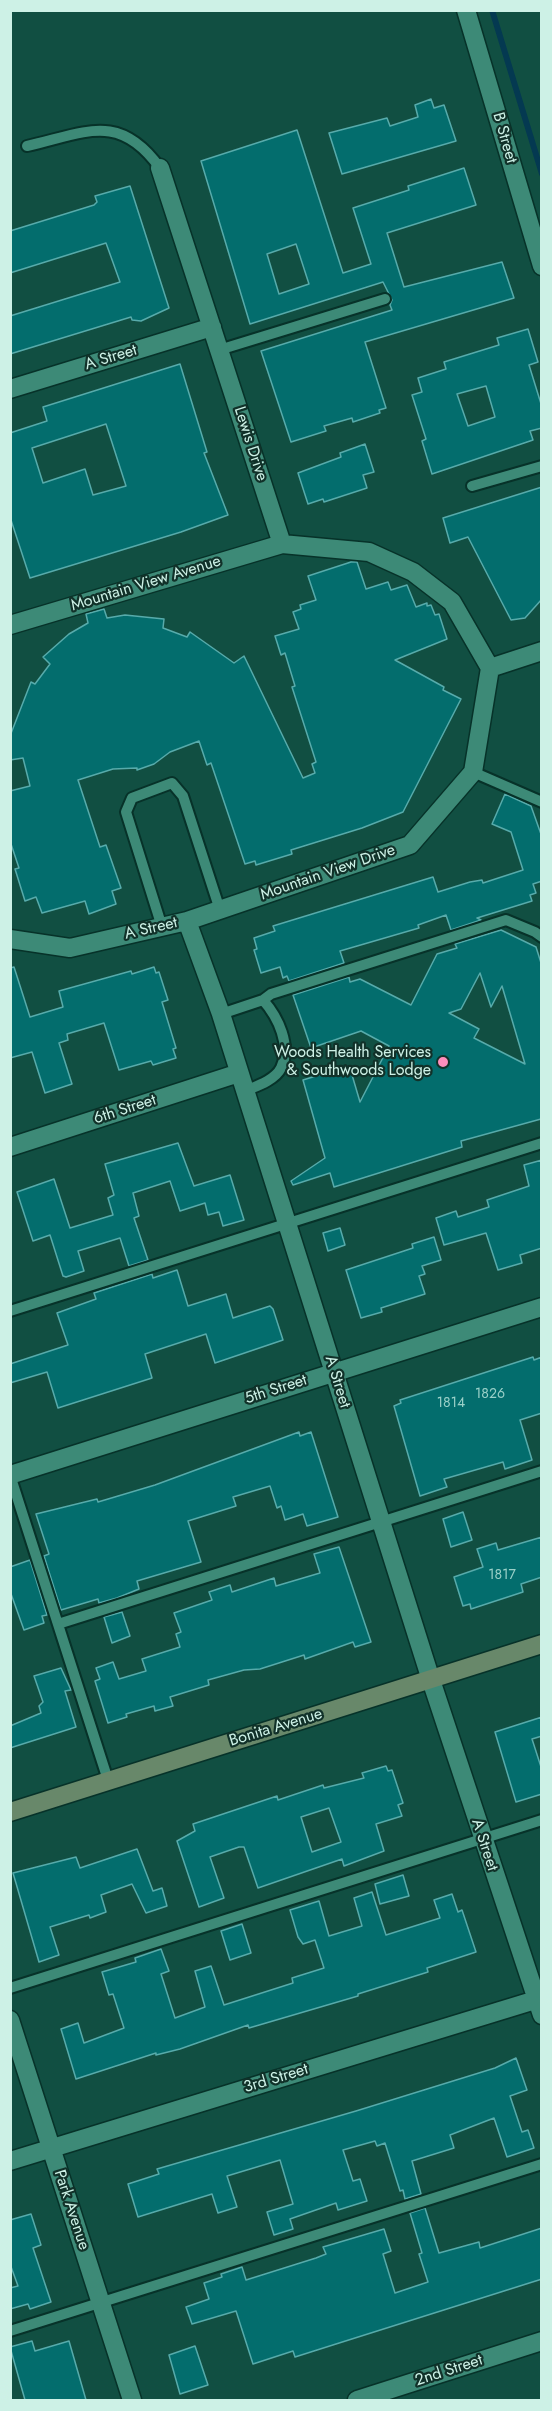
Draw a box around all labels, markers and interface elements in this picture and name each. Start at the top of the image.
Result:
street label: B Street [488,110,520,166]
street label: A Street [83,341,139,375]
street label: Lewis Drive [229,404,271,484]
street label: Mountain View Avenue [69,552,223,616]
street label: Mountain View Drive [258,841,398,905]
street label: A Street [123,914,179,944]
place label: Woods Health Services & Southwoods Lodge [274,1043,431,1081]
marker: Woods Health Services & Southwoods Lodge [436,1055,450,1069]
street label: 6th Street [91,1091,159,1129]
street label: A Street [320,1354,354,1410]
street label: 5th Street [242,1371,310,1409]
house number: 1826 [475,1387,505,1403]
house number: 1814 [437,1396,465,1412]
house number: 1817 [488,1568,516,1584]
street label: Bonita Avenue [227,1705,325,1751]
street label: A Street [467,1817,501,1873]
street label: 3rd Street [241,2060,311,2098]
street label: Park Avenue [49,2167,93,2253]
street label: 2nd Street [413,2351,485,2391]

